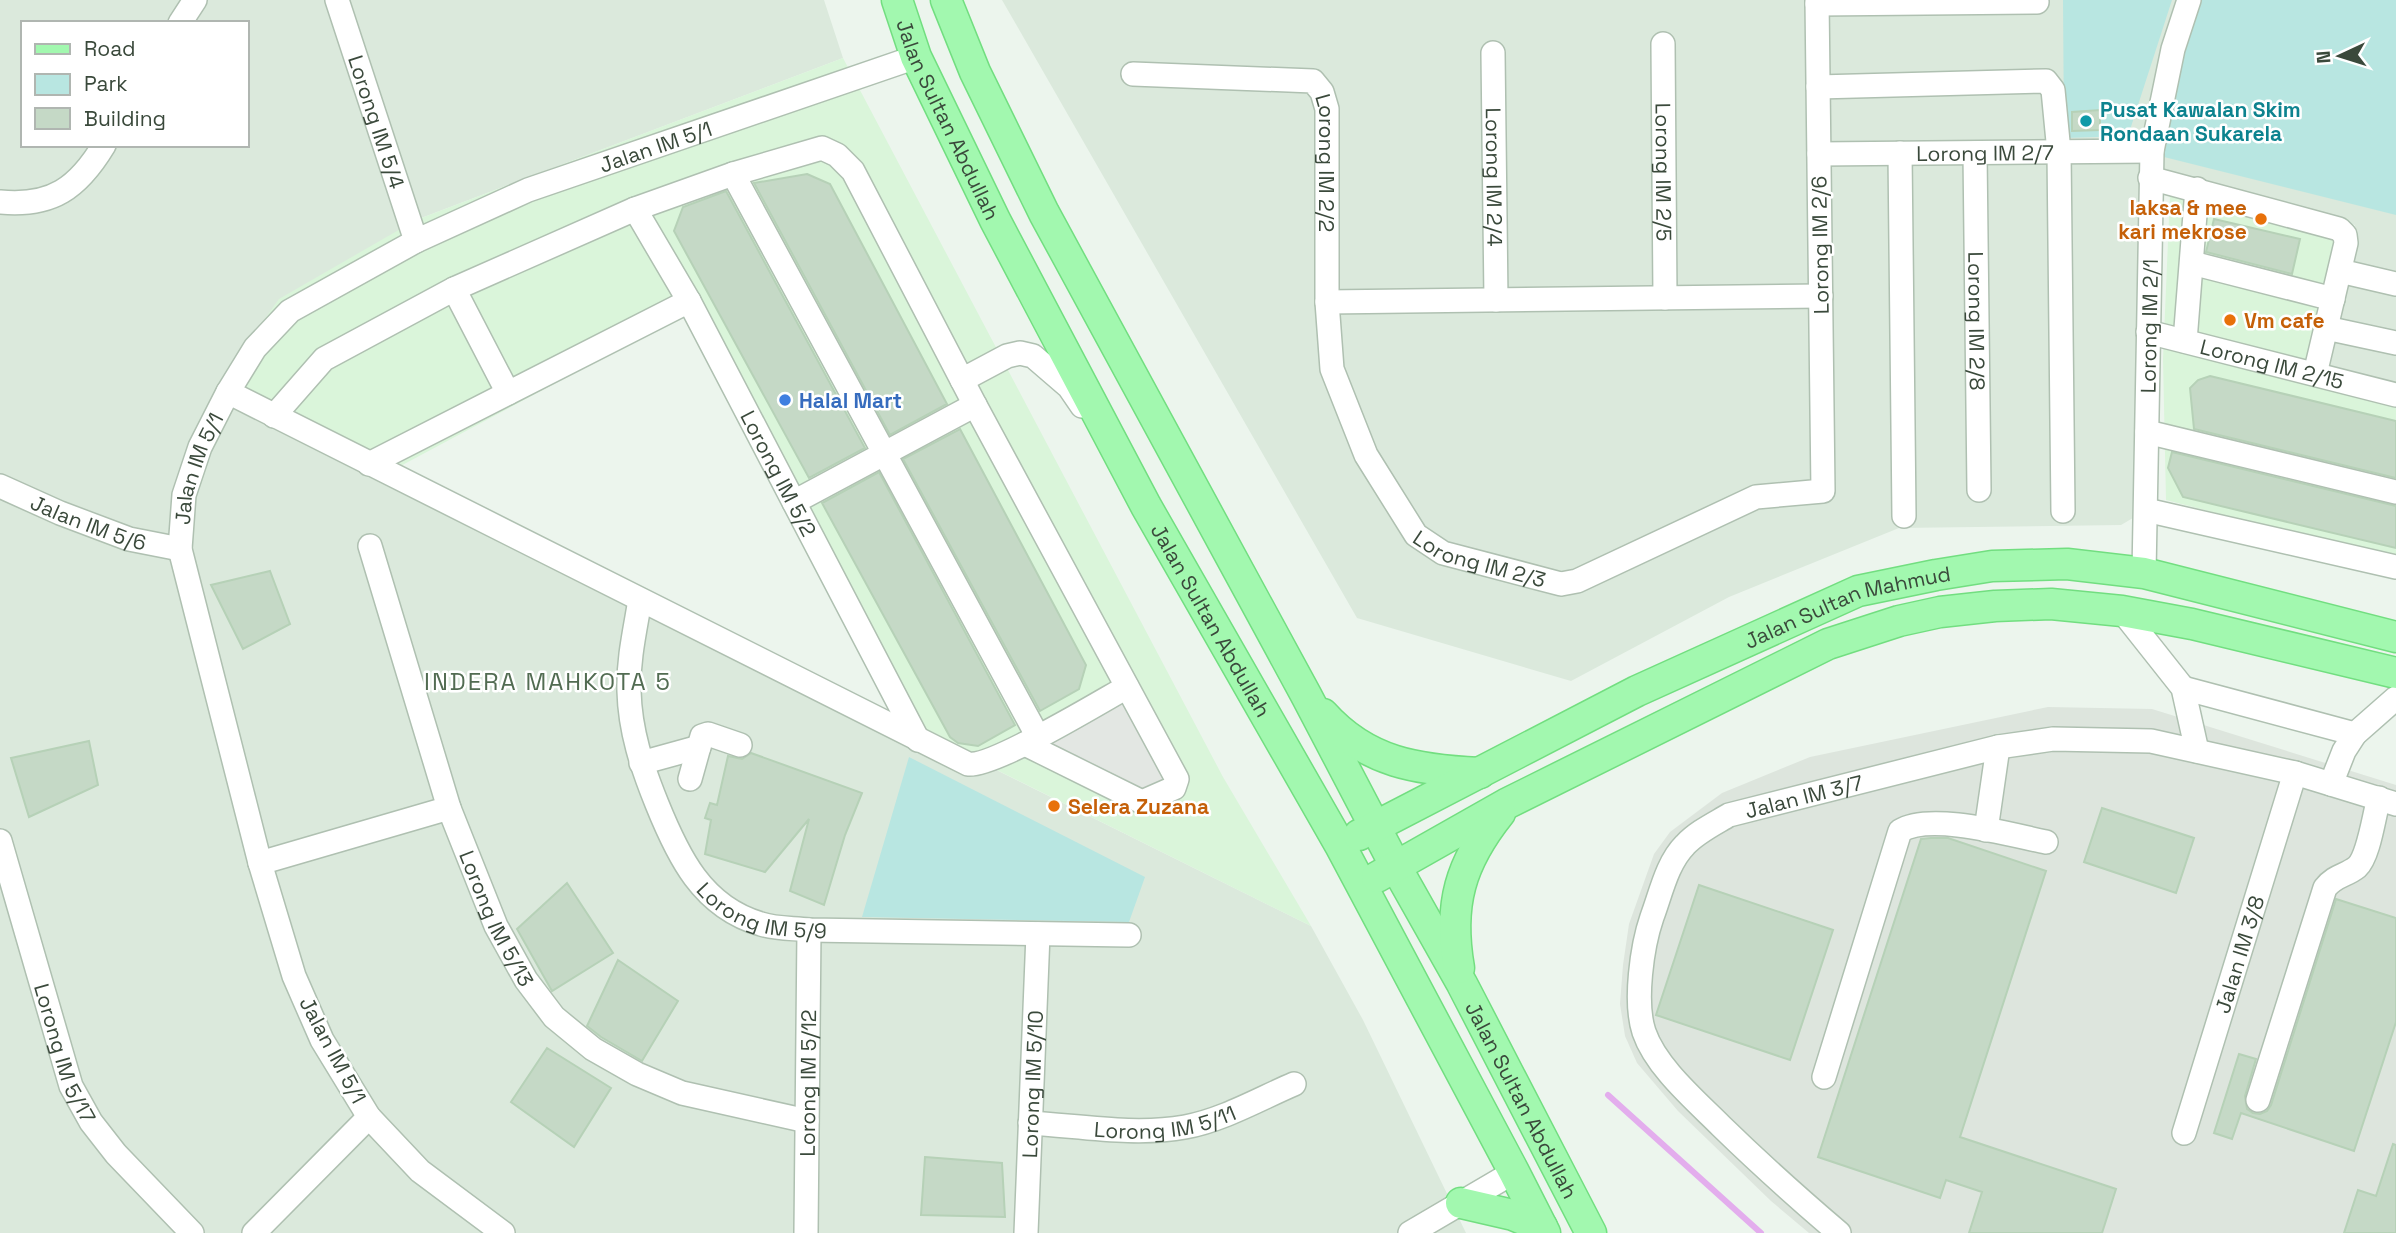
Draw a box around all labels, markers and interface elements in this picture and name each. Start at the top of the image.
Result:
street label: Jalan Sultan Abdullah [891,15,1006,224]
legend [21,21,248,147]
north arrow [2305,21,2375,91]
text: Road [84,35,136,62]
text: N [2311,50,2336,64]
street label: Lorong IM 5/4 [342,51,411,192]
text: Park [84,70,128,97]
street label: Lorong IM 2/2 [1310,90,1341,232]
place label: Pusat Kawalan Skim Rondaan Sukarela [2100,96,2301,147]
street label: Lorong IM 2/5 [1650,103,1678,241]
text: Building [84,105,166,132]
street label: Lorong IM 2/4 [1480,107,1509,247]
marker: Pusat Kawalan Skim Rondaan Sukarela [2078,113,2094,129]
street label: Jalan IM 5/1 [596,114,715,178]
street label: Lorong IM 2/7 [1916,138,2054,167]
street label: Lorong IM 2/6 [1805,175,1835,315]
place label: laksa & mee kari mekrose [2118,194,2247,245]
marker: laksa & mee kari mekrose [2253,211,2269,227]
street label: Lorong IM 2/8 [1963,251,1991,391]
street label: Lorong IM 2/1 [2134,258,2163,394]
place label: Vm cafe [2244,307,2325,334]
marker: Vm cafe [2222,312,2238,328]
street label: Lorong IM 2/15 [2197,332,2347,395]
place label: Halal Mart [799,387,902,414]
marker: Halal Mart [777,392,793,408]
street label: Lorong IM 5/2 [735,406,823,541]
street label: Jalan IM 5/1 [168,408,229,526]
street label: Jalan IM 5/6 [27,488,148,556]
street label: Jalan Sultan Abdullah [1145,518,1277,722]
street label: Lorong IM 2/3 [1408,524,1549,593]
street label: Jalan Sultan Mahmud [1740,559,1953,654]
district label: INDERA MAHKOTA 5 [424,666,672,697]
street label: Jalan IM 3/7 [1742,768,1866,824]
place label: Selera Zuzana [1068,793,1209,820]
marker: Selera Zuzana [1046,798,1062,814]
street label: Lorong IM 5/13 [454,846,540,991]
street label: Lorong IM 5/9 [691,876,827,944]
street label: Jalan IM 3/8 [2208,892,2270,1016]
street label: Lorong IM 5/17 [28,980,102,1128]
street label: Jalan IM 5/1 [294,992,372,1108]
street label: Jalan Sultan Abdullah [1460,997,1584,1203]
street label: Lorong IM 5/12 [793,1009,822,1157]
street label: Lorong IM 5/10 [1016,1010,1048,1159]
street label: Lorong IM 5/11 [1093,1099,1240,1144]

